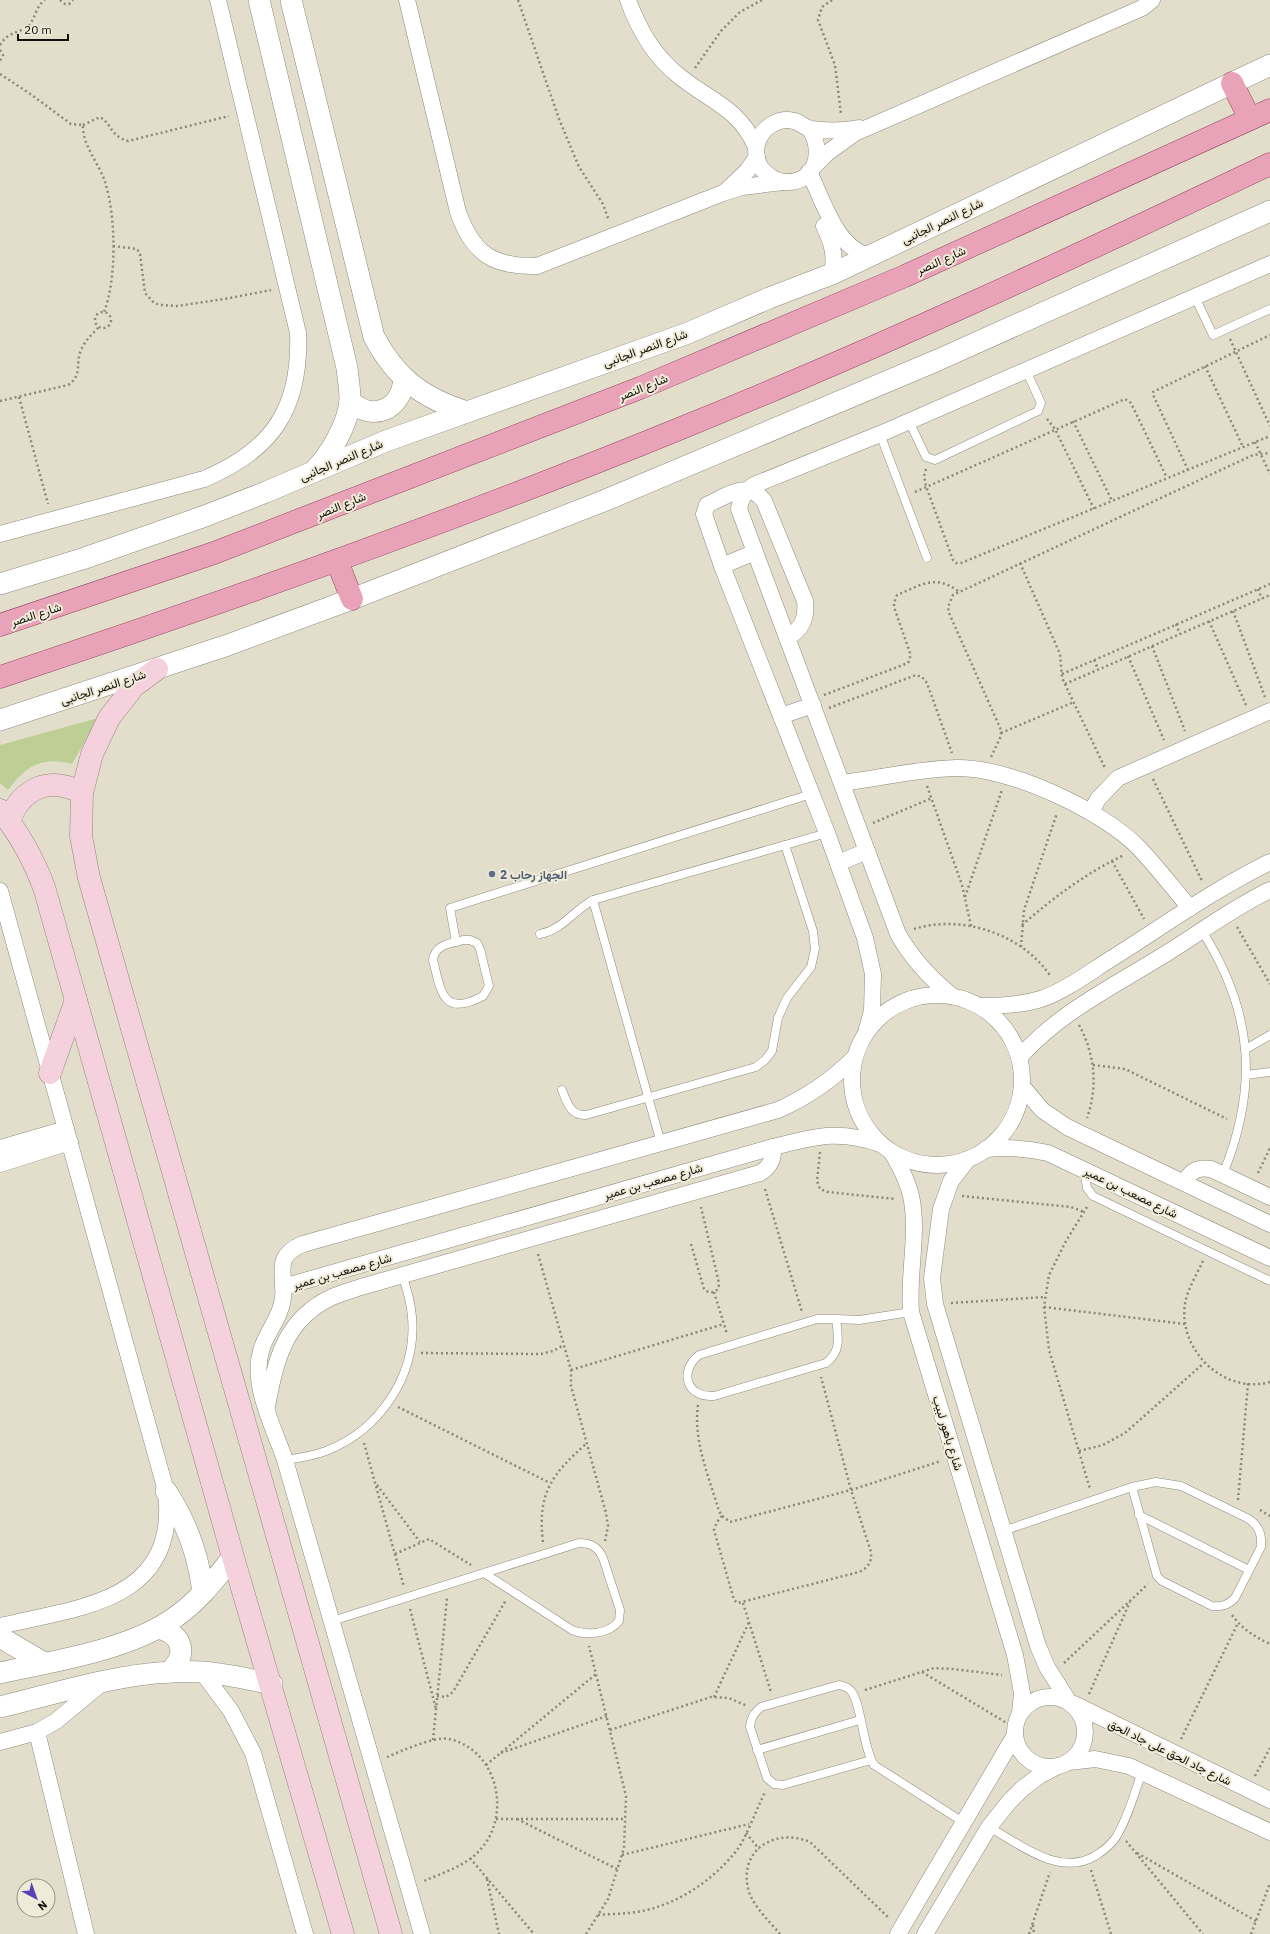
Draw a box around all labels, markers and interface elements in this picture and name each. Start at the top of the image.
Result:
scale bar [18,16,68,42]
text: 20 m [24,22,52,37]
street label: شارع النصر الجانبى [899,195,986,249]
street label: شارع النصر [913,243,969,280]
street label: شارع النصر الجانبى [601,326,690,372]
street label: شارع النصر [615,370,671,406]
street label: شارع النصر الجانبى [297,436,386,486]
street label: شارع النصر [313,488,369,524]
street label: شارع النصر [8,599,64,631]
street label: شارع النصر الجانبى [58,666,148,710]
place label: الجهاز رحاب 2 [500,867,567,883]
marker: الجهاز رحاب 2 [487,869,497,879]
street label: شارع مصعب بن عمير [601,1160,705,1204]
street label: شارع مصعب بن عمير [1080,1162,1180,1223]
street label: شارع مصعب بن عمير [290,1250,394,1294]
street label: شارع باهور لبيب [928,1394,966,1473]
street label: شارع جاد الحق على جاد الحق [1105,1716,1234,1790]
north arrow [16,1878,56,1918]
text: N [35,1898,50,1913]

